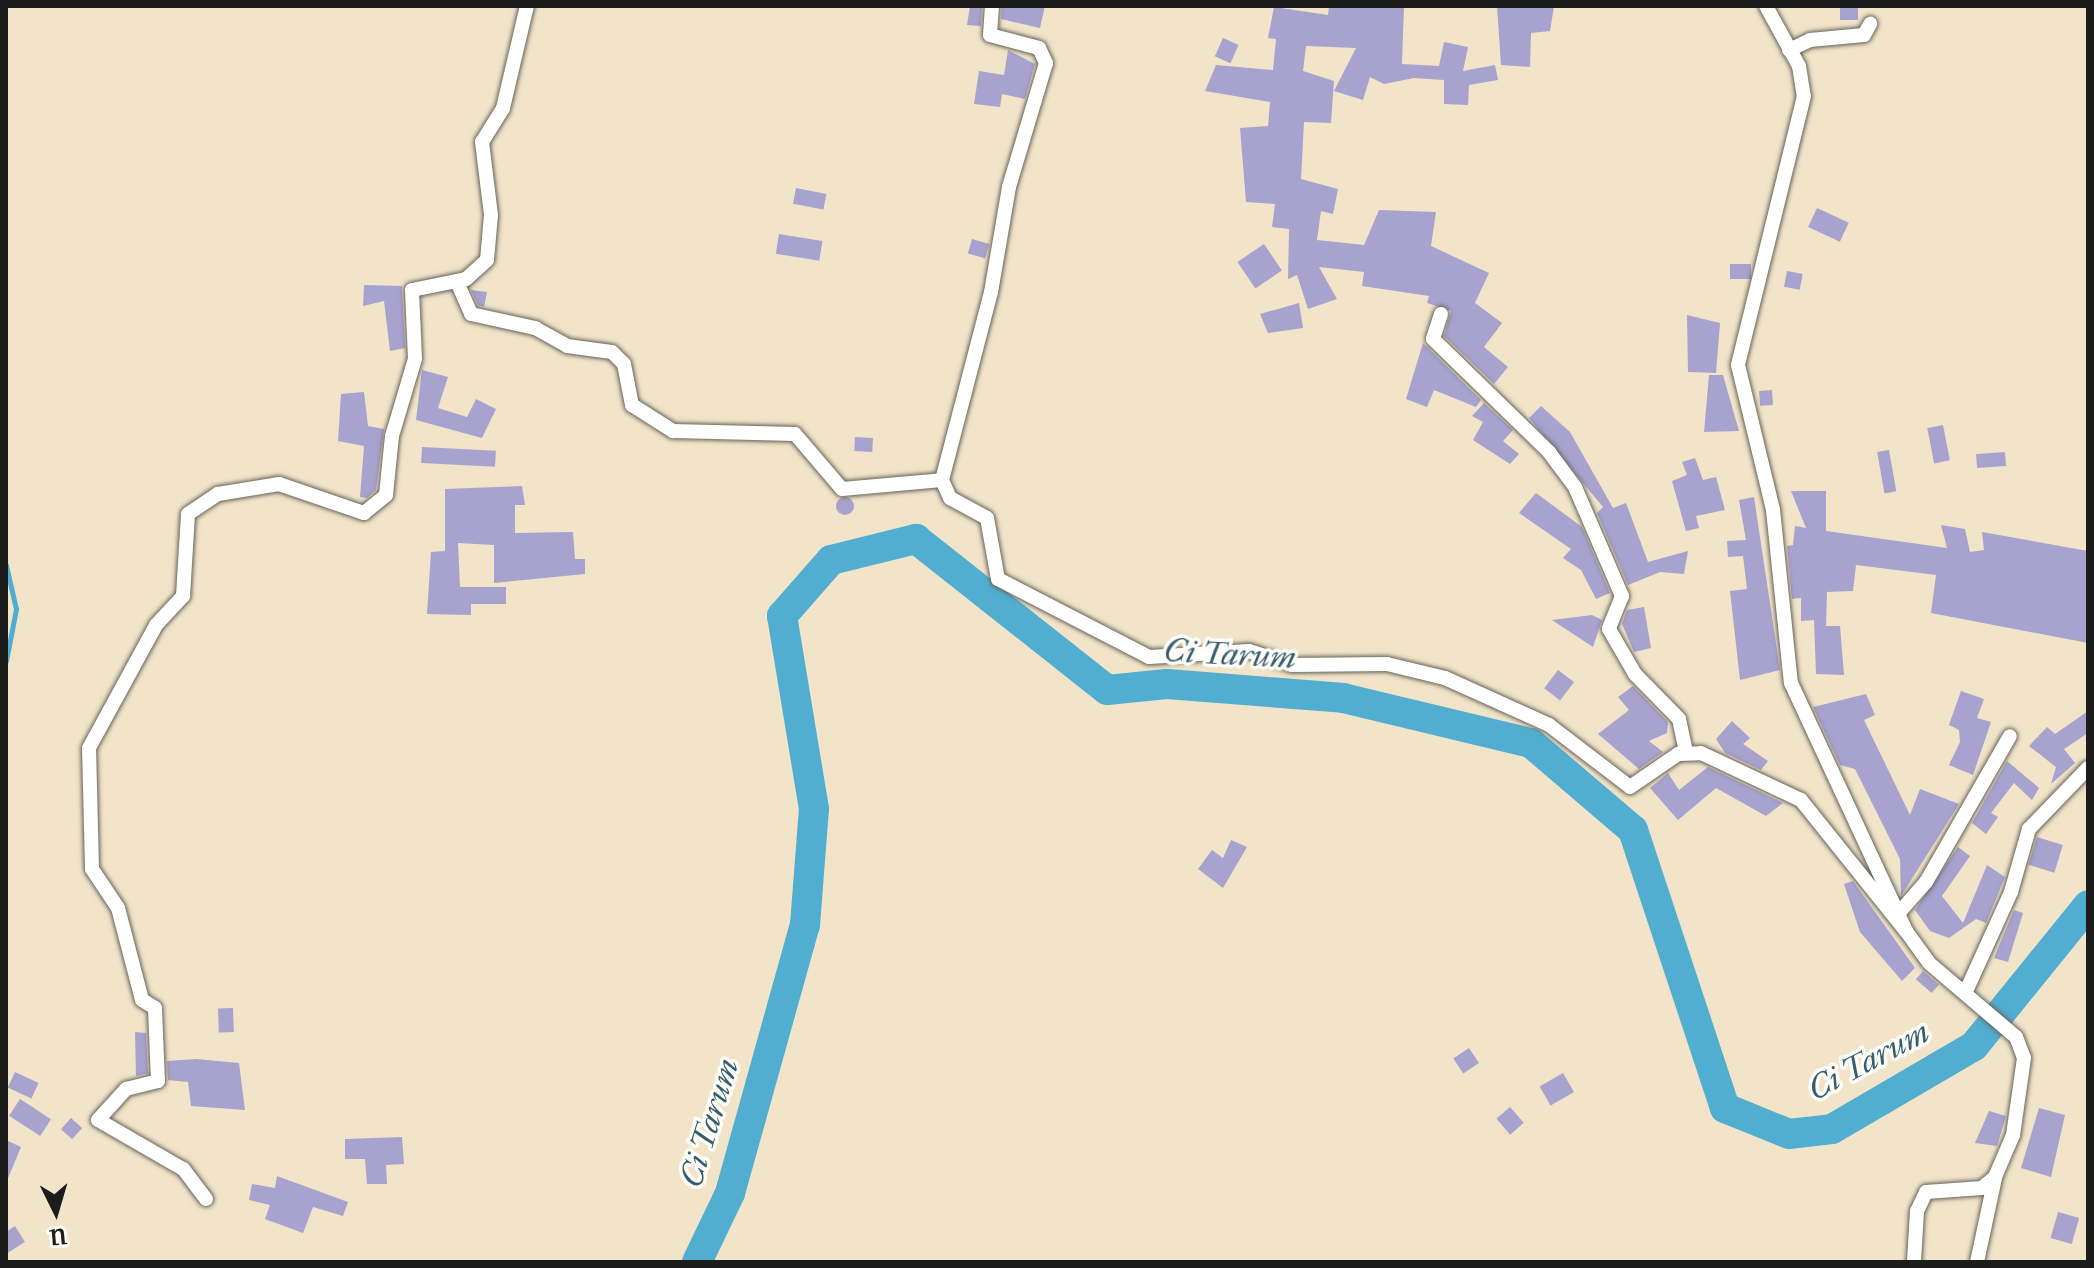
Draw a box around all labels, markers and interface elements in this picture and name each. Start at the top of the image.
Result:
water label: Ci Tarum [1163,632,1297,678]
water label: Ci Tarum [1802,1013,1936,1109]
water label: Ci Tarum [672,1054,748,1192]
north arrow [16,1172,96,1252]
text: U [48,1222,68,1250]

